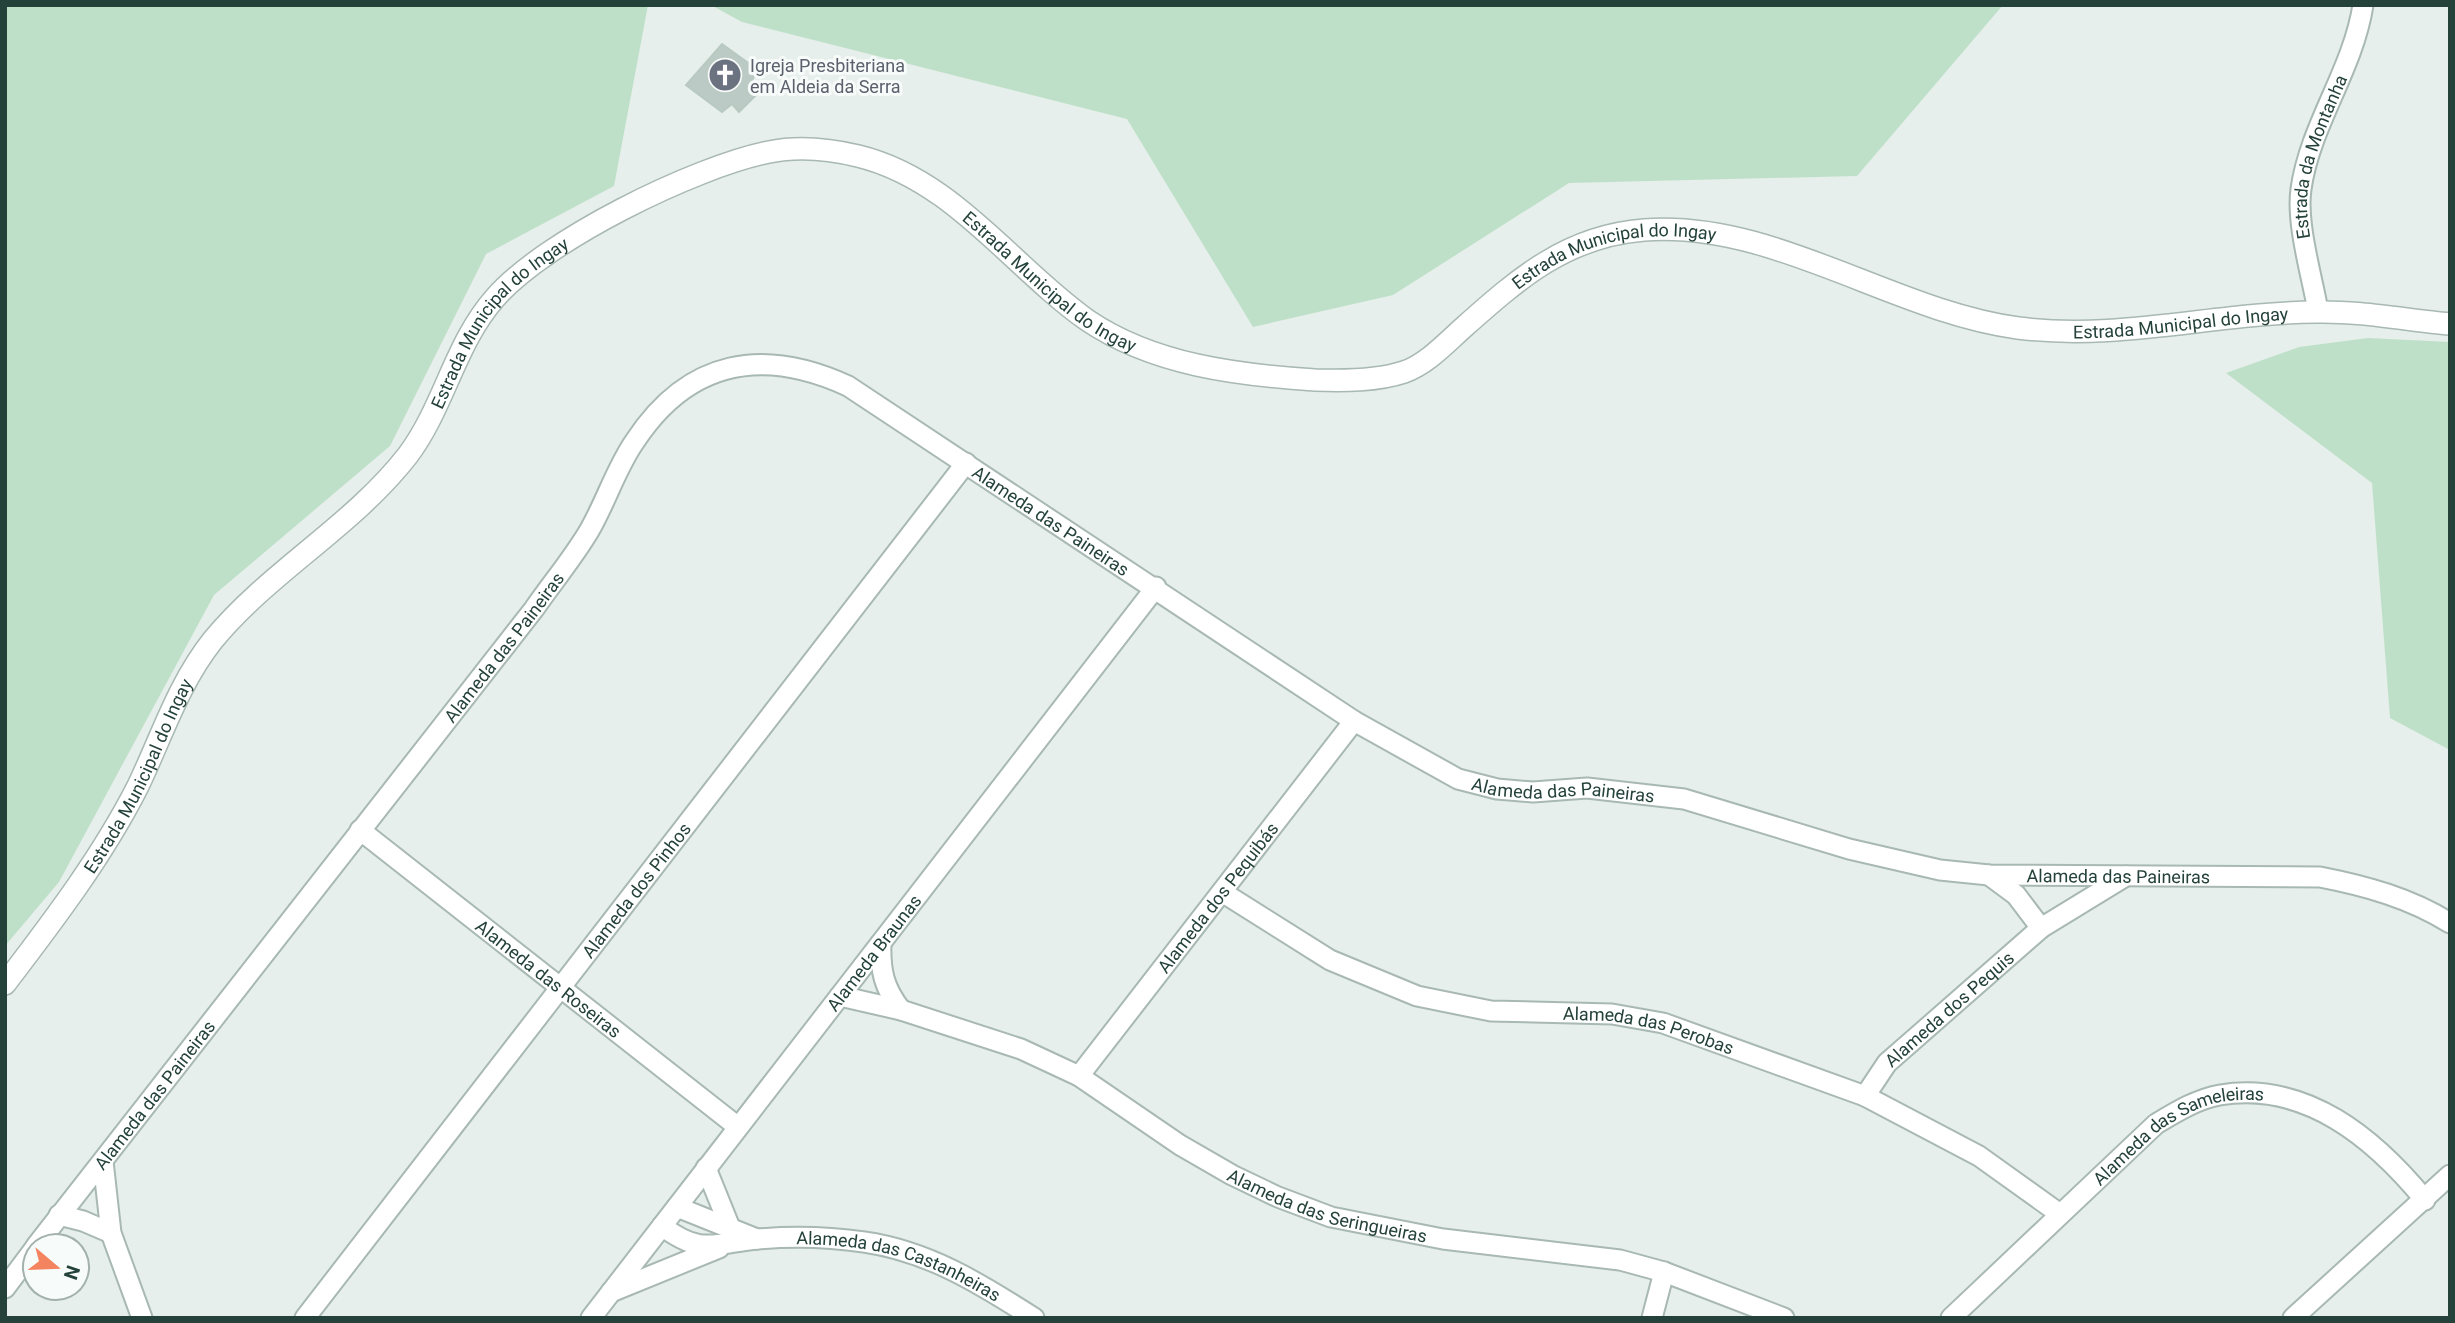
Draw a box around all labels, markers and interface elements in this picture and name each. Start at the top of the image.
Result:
place label: Igreja Presbiteriana em Aldeia da Serra [750,55,905,97]
church icon: Igreja Presbiteriana em Aldeia da Serra [706,56,744,94]
street label: Estrada da Montanha [2290,71,2351,241]
street label: Estrada Municipal do Ingay [959,206,1140,356]
street label: Estrada Municipal do Ingay [1507,219,1718,293]
street label: Estrada Municipal do Ingay [426,232,572,412]
street label: Estrada Municipal do Ingay [2073,302,2289,342]
street label: Alameda das Paineiras [969,461,1133,580]
street label: Alameda das Paineiras [439,568,568,726]
street label: Estrada Municipal do Ingay [79,674,196,877]
street label: Alameda das Paineiras [1470,773,1656,806]
street label: Alameda dos Pinhos [577,818,695,962]
street label: Alameda dos Pequibás [1153,818,1282,977]
street label: Alameda das Paineiras [2027,865,2210,887]
street label: Alameda Braunas [822,890,925,1015]
street label: Alameda das Roseiras [472,915,626,1042]
street label: Alameda dos Pequis [1880,947,2018,1071]
street label: Alameda das Perobas [1563,1002,1737,1058]
street label: Alameda das Paineiras [89,1016,219,1174]
street label: Alameda das Sameleiras [2088,1082,2265,1189]
street label: Alameda das Seringueiras [1224,1164,1429,1246]
street label: Alameda das Castanheiras [796,1227,1005,1305]
north arrow [21,1232,91,1302]
text: N [59,1262,85,1282]

